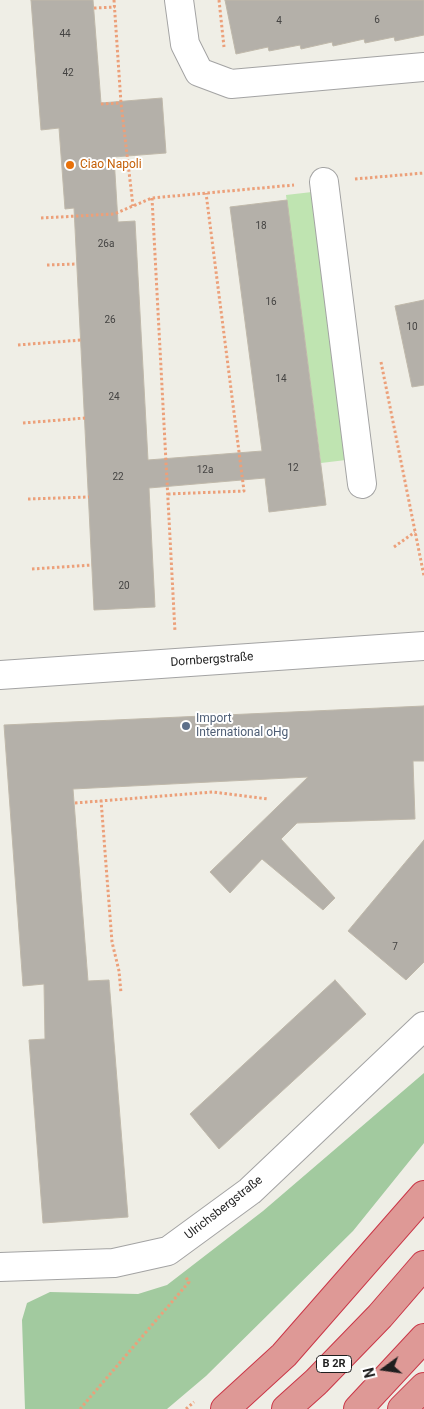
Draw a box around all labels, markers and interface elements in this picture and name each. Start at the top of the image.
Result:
house number: 6 [374,14,380,26]
house number: 4 [276,15,282,27]
house number: 44 [59,28,71,40]
house number: 42 [62,67,74,79]
place label: Ciao Napoli [80,158,142,172]
marker: Ciao Napoli [64,159,76,171]
house number: 18 [255,220,267,232]
house number: 26a [98,238,114,250]
house number: 16 [265,296,277,308]
house number: 26 [104,314,116,326]
house number: 10 [406,321,418,333]
house number: 14 [275,373,287,385]
house number: 24 [108,391,120,403]
house number: 12 [287,462,299,474]
house number: 12a [197,464,213,476]
house number: 22 [112,471,124,483]
house number: 20 [118,580,130,592]
street label: Dornbergstraße [170,650,254,670]
place label: Import International oHg [196,712,288,740]
marker: Import International oHg [180,720,192,732]
house number: 7 [392,941,398,953]
street label: Ulrichsbergstraße [182,1173,266,1243]
north arrow [359,1344,409,1394]
road number: B 2R [316,1356,352,1372]
text: N [360,1366,378,1379]

